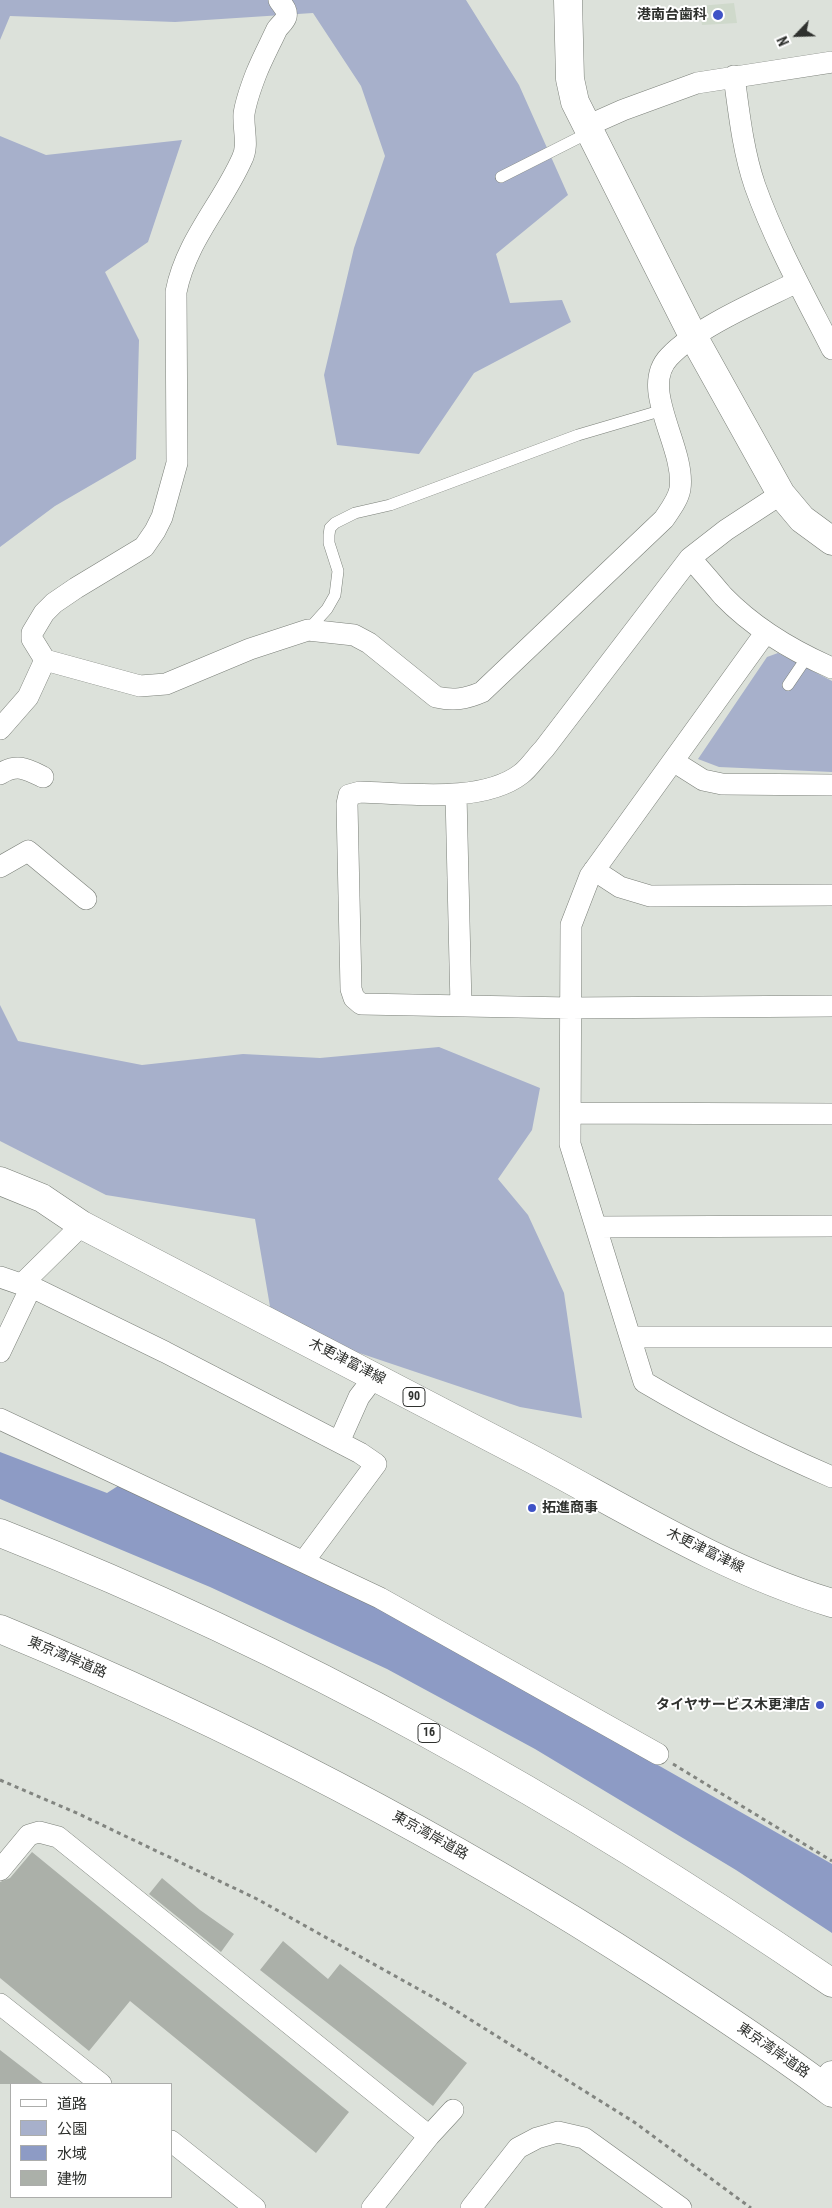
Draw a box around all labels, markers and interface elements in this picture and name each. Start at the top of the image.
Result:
place label: 港南台歯科 [637,7,707,23]
marker: 港南台歯科 [711,8,725,22]
north arrow [772,10,822,60]
text: N [774,34,792,48]
street label: 木更津富津線 [306,1335,388,1389]
road number: 90 [403,1388,425,1406]
place label: 拓進商事 [542,1500,598,1516]
marker: 拓進商事 [526,1502,538,1514]
street label: 木更津富津線 [664,1525,746,1577]
street label: 東京湾岸道路 [25,1634,109,1682]
place label: タイヤサービス木更津店 [656,1697,810,1713]
marker: タイヤサービス木更津店 [814,1699,826,1711]
road number: 16 [418,1724,440,1742]
street label: 東京湾岸道路 [389,1808,471,1864]
street label: 東京湾岸道路 [734,2020,812,2082]
legend [10,2083,172,2198]
text: 道路 [57,2095,87,2113]
text: 公園 [57,2120,87,2138]
text: 水域 [57,2145,87,2163]
text: 建物 [57,2170,87,2188]

